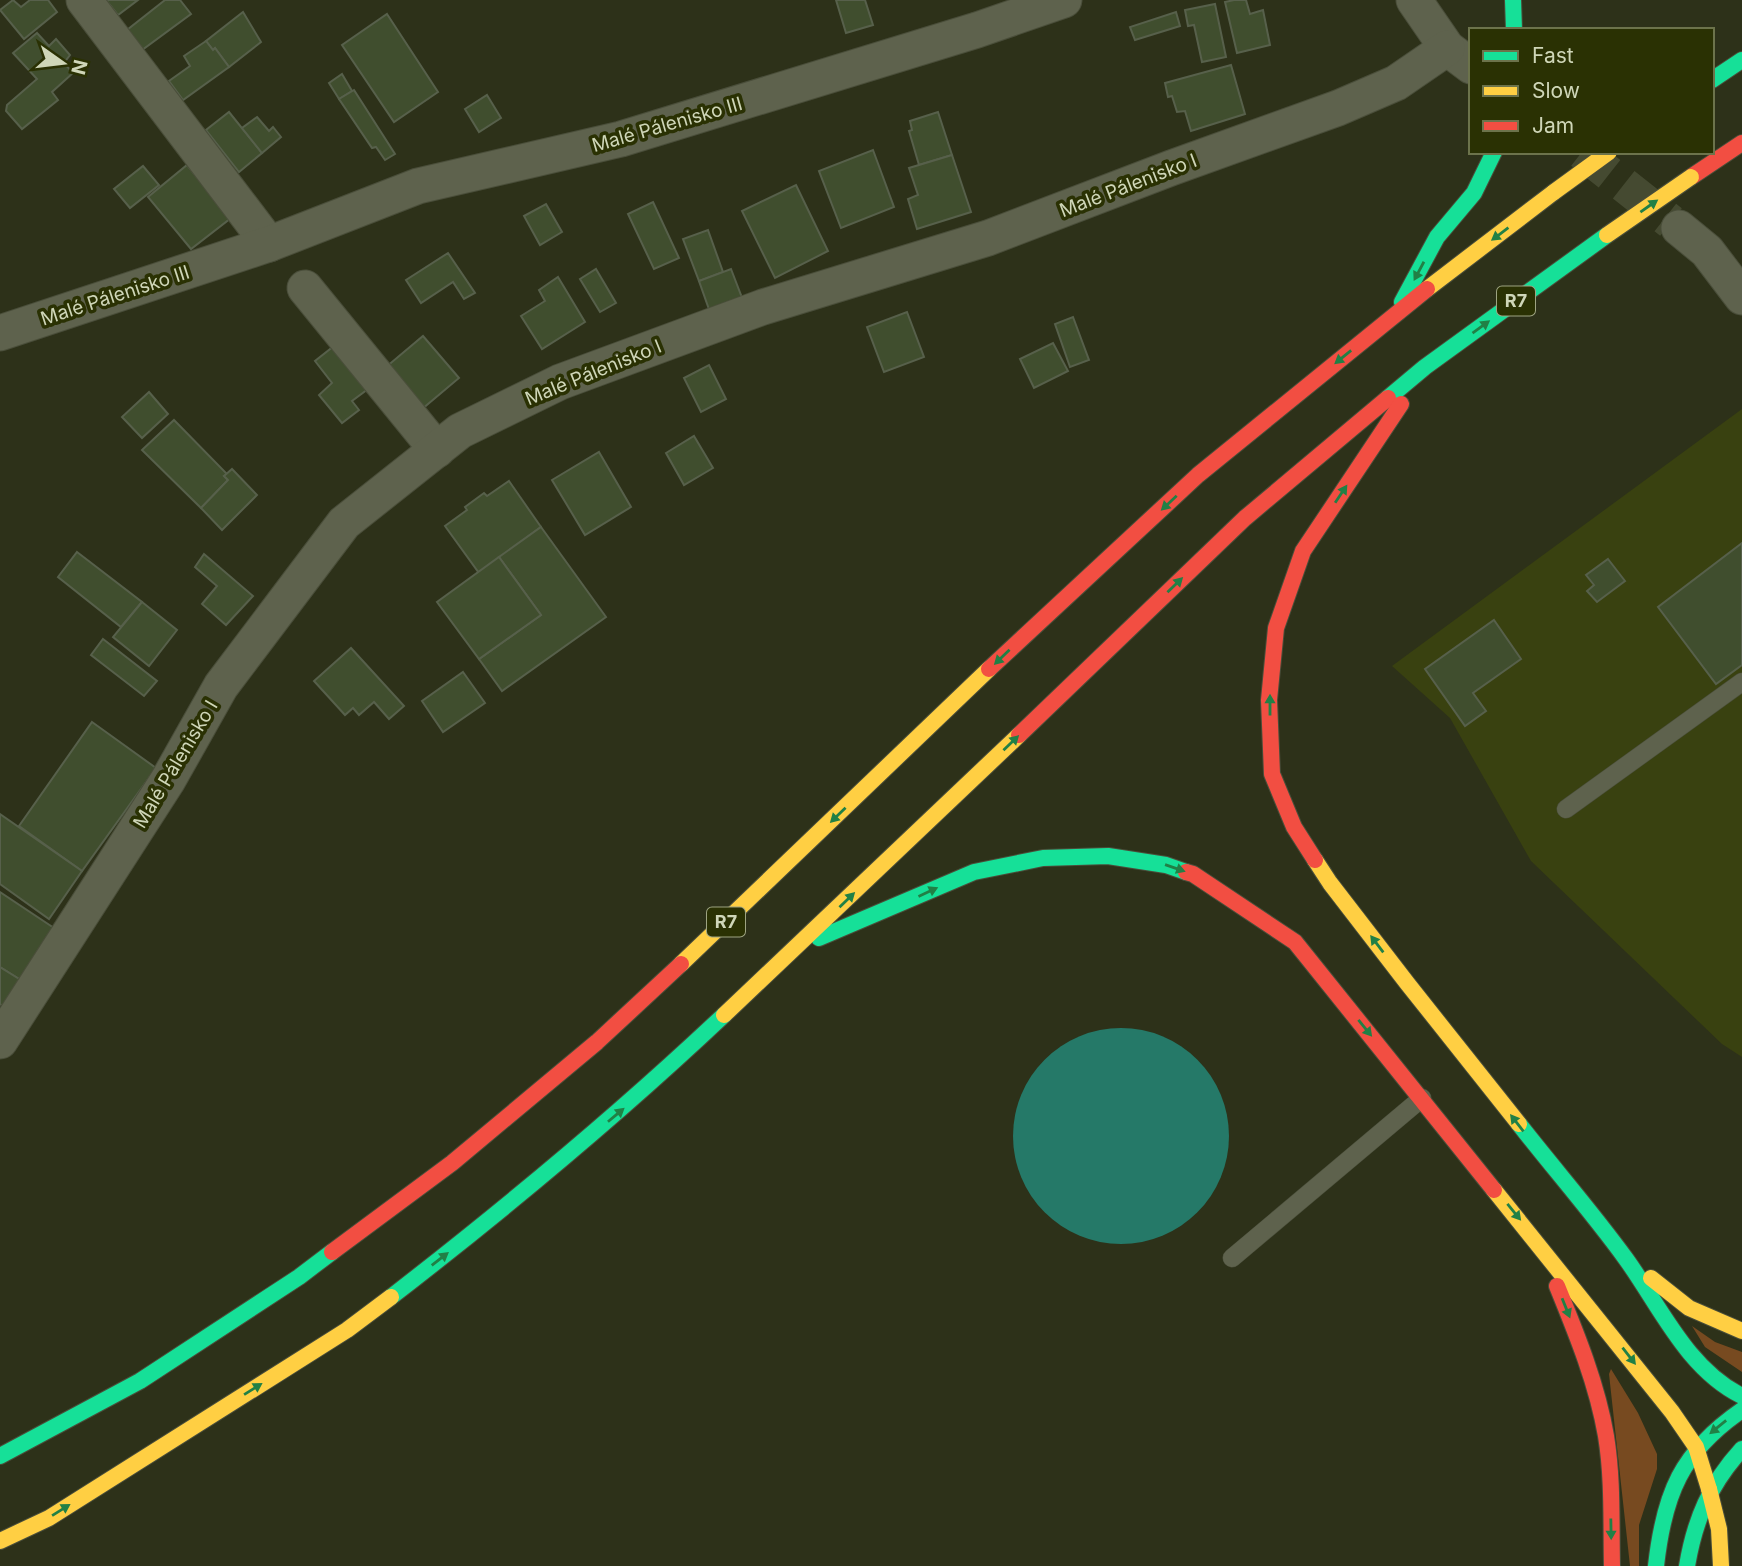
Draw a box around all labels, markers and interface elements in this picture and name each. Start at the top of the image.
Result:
north arrow [28,28,98,98]
legend [1469,28,1714,154]
text: Fast [1532,43,1574,68]
text: N [66,57,92,77]
text: Slow [1532,78,1580,103]
street label: Malé Pálenisko III [589,92,745,157]
text: Jam [1532,113,1574,138]
street label: Malé Pálenisko I [1056,149,1200,222]
one-way arrow [1640,199,1658,213]
one-way arrow [1491,226,1509,240]
street label: Malé Pálenisko III [38,261,193,330]
one-way arrow [1413,261,1424,281]
road number: R7 [1497,286,1535,316]
one-way arrow [1471,320,1490,334]
street label: Malé Pálenisko I [522,335,665,410]
one-way arrow [1334,349,1352,364]
one-way arrow [1334,484,1347,504]
one-way arrow [1161,494,1178,510]
one-way arrow [1166,578,1183,594]
one-way arrow [993,649,1010,666]
one-way arrow [1264,694,1276,716]
street label: Malé Pálenisko I [128,696,223,832]
one-way arrow [1002,735,1019,751]
one-way arrow [830,807,847,823]
one-way arrow [1165,863,1186,874]
one-way arrow [918,886,938,898]
one-way arrow [838,892,855,908]
road number: R7 [707,908,745,937]
one-way arrow [1370,935,1384,954]
one-way arrow [1357,1019,1372,1036]
one-way arrow [607,1108,624,1123]
one-way arrow [1510,1115,1525,1133]
one-way arrow [1506,1203,1521,1221]
one-way arrow [430,1252,448,1267]
one-way arrow [1561,1298,1572,1319]
one-way arrow [1621,1347,1635,1365]
one-way arrow [244,1383,263,1396]
one-way arrow [1709,1420,1727,1435]
one-way arrow [51,1504,71,1517]
one-way arrow [1606,1518,1617,1540]

